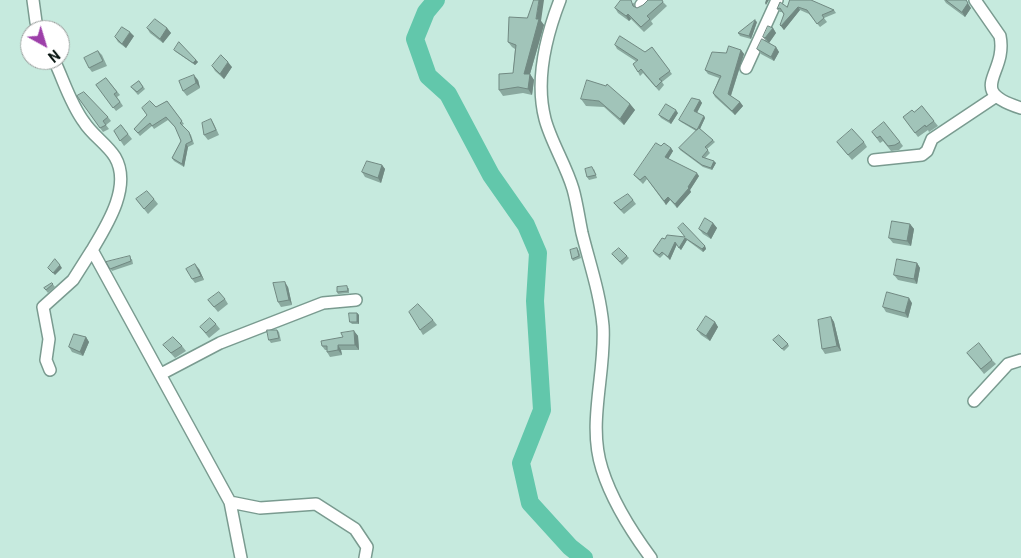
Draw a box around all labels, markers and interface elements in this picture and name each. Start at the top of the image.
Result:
north arrow [20,20,70,70]
text: N [45,47,63,65]

